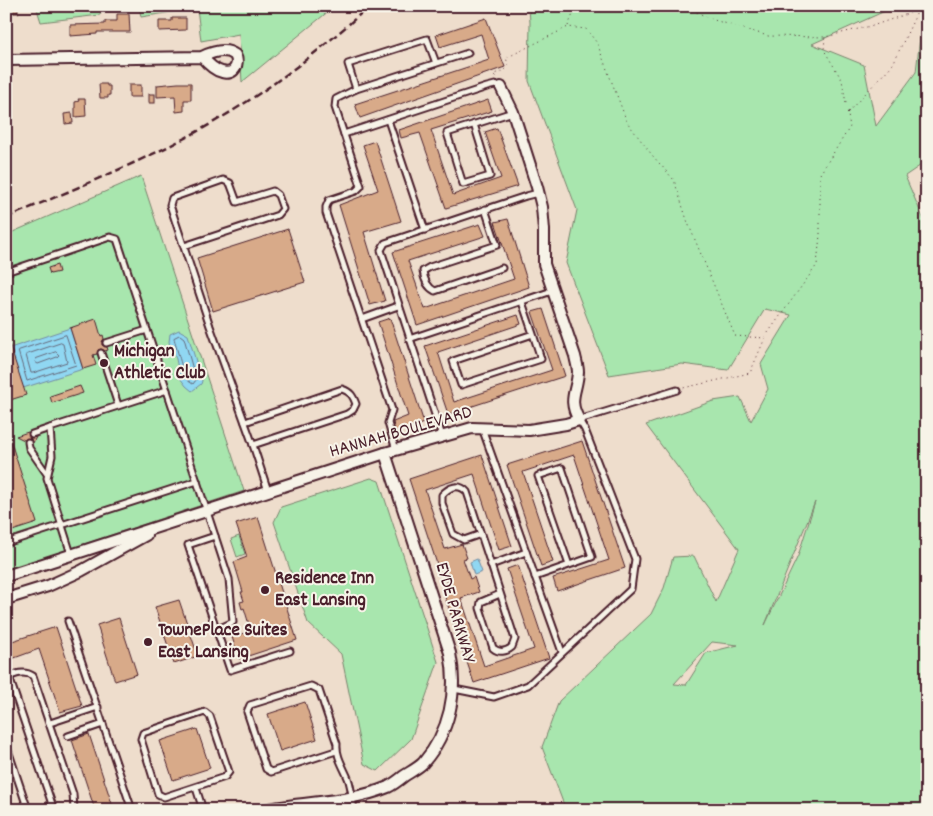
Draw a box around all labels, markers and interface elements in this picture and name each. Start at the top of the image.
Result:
place label: Michigan Athletic Club [114,339,206,388]
marker: Michigan Athletic Club [98,357,110,369]
street label: HANNAH BOULEVARD [326,400,476,466]
street label: EYDE PARKWAY [427,559,482,668]
place label: Residence Inn East Lansing [275,566,374,615]
marker: Residence Inn East Lansing [259,584,271,596]
place label: TownePlace Suites East Lansing [158,618,288,667]
marker: TownePlace Suites East Lansing [142,636,154,648]

